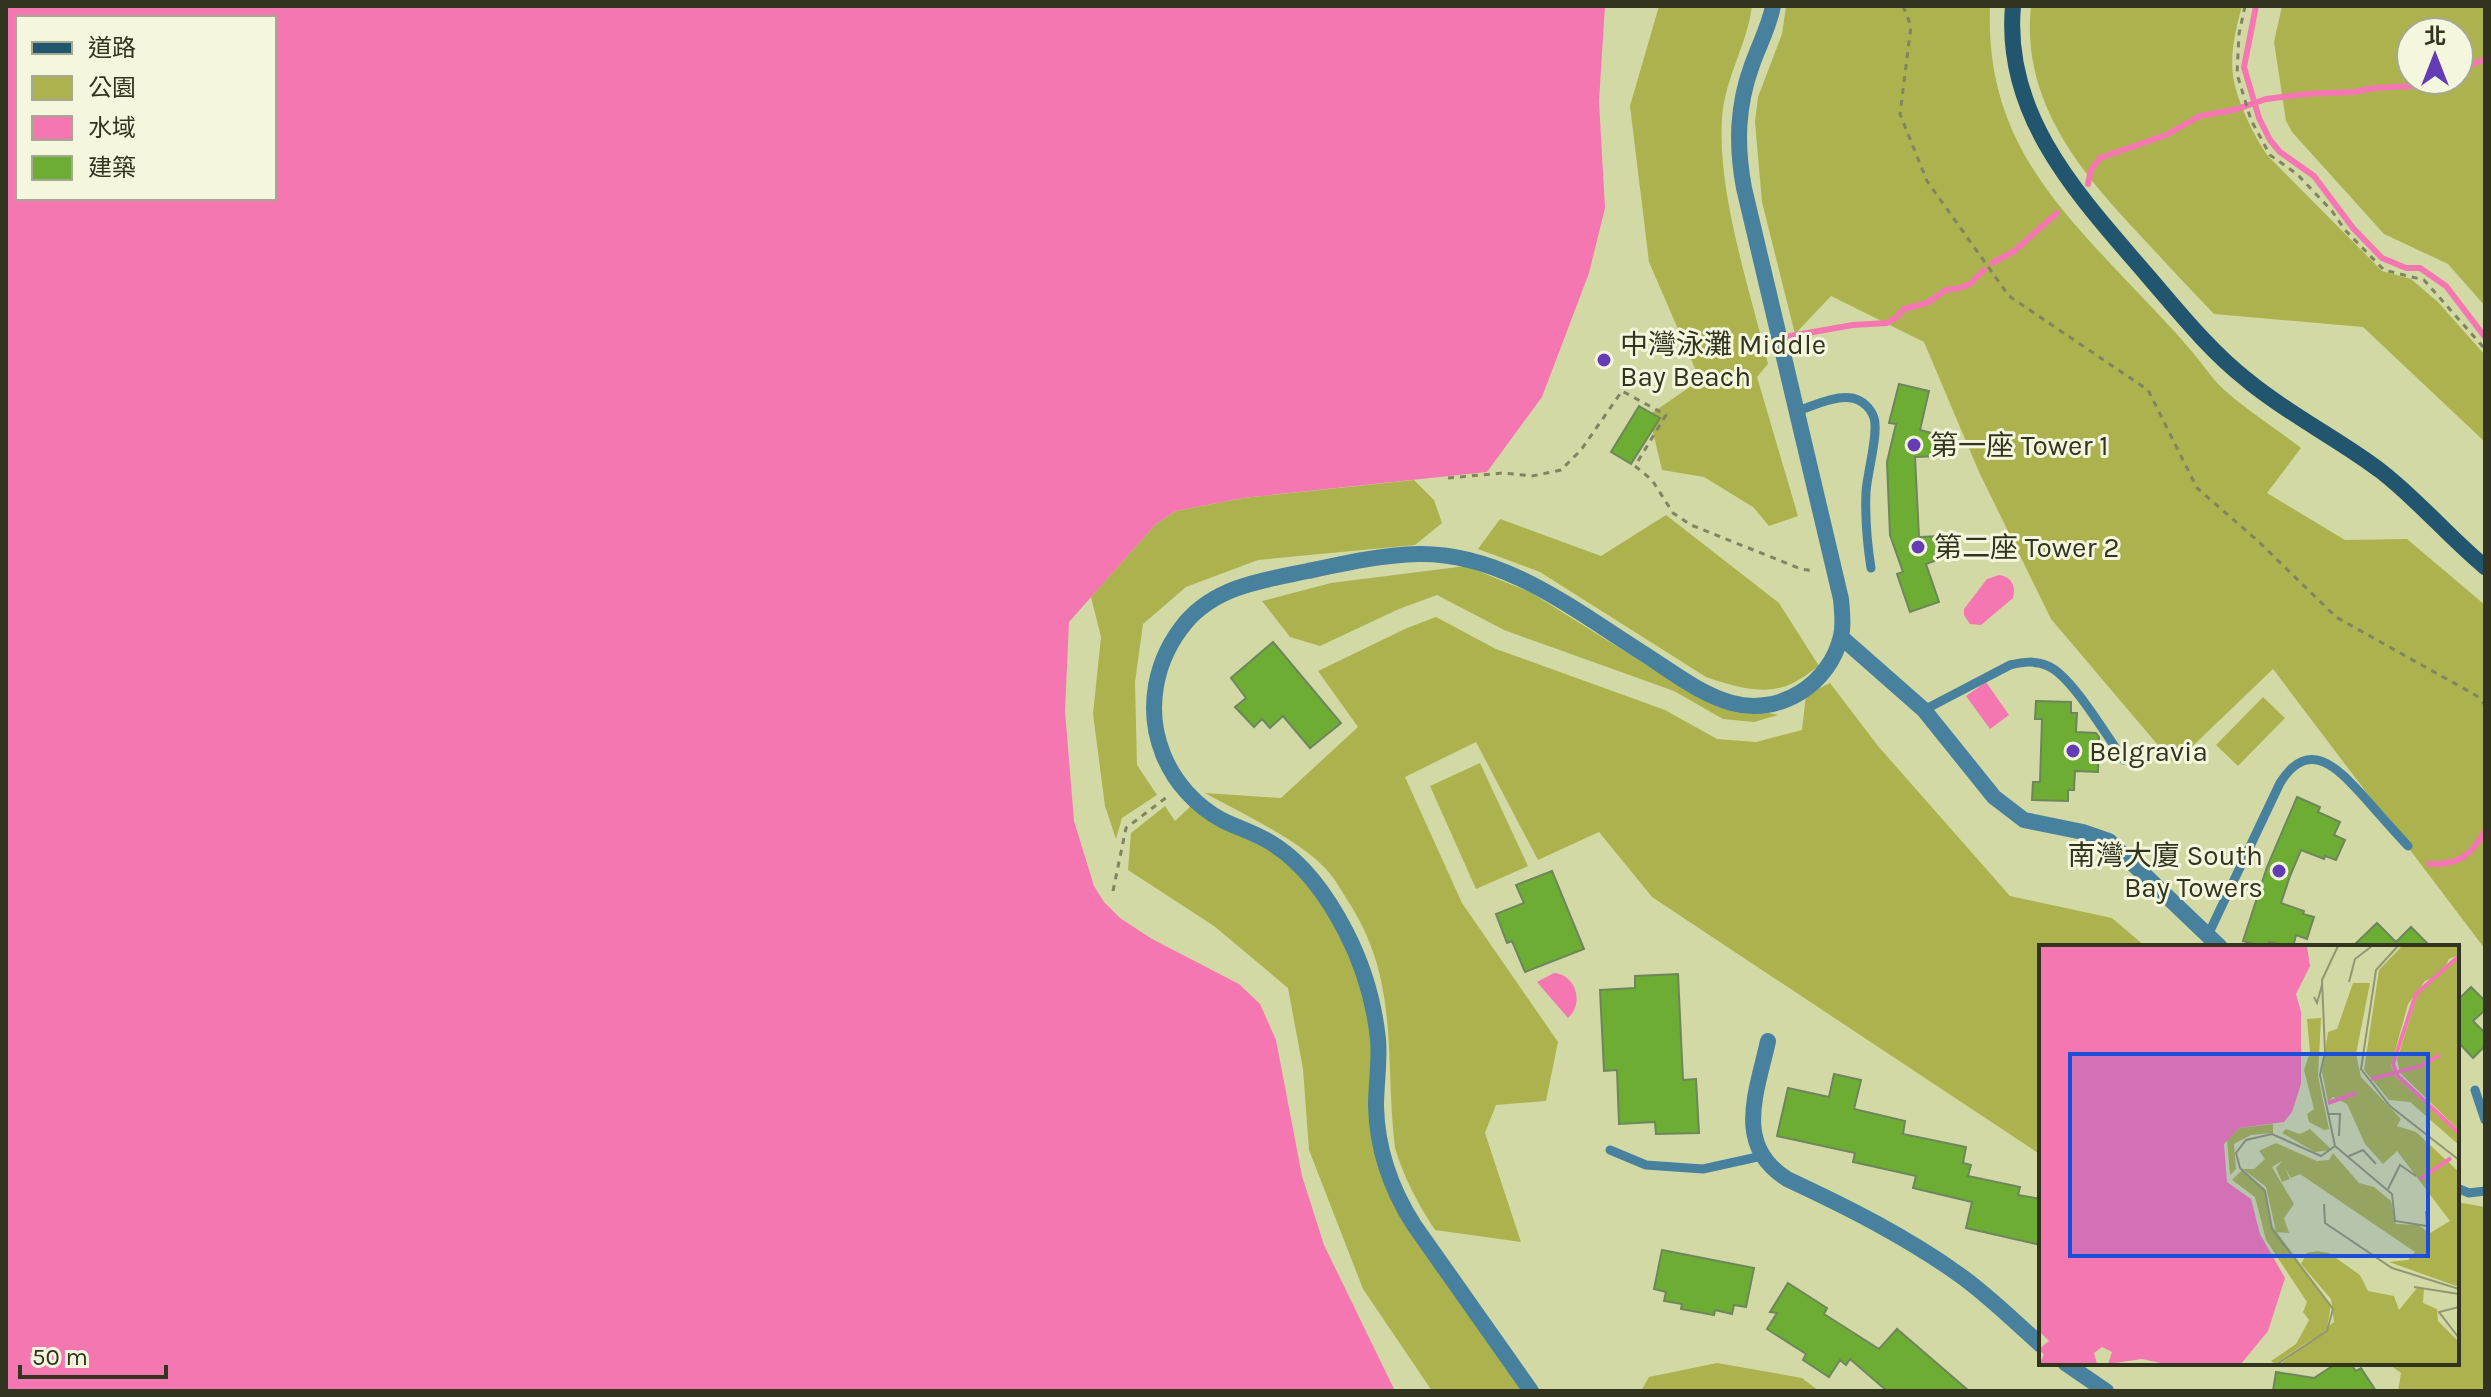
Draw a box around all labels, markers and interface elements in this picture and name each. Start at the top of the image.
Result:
legend [16,16,276,200]
north arrow [2395,16,2475,96]
text: 北 [2424,24,2446,50]
text: 道路 [88,34,136,62]
text: 公園 [88,74,136,102]
text: 水域 [88,114,136,142]
text: 建築 [88,154,136,182]
place label: 中灣泳灘 Middle Bay Beach [1620,328,1826,393]
marker: 中灣泳灘 Middle Bay Beach [1595,351,1613,369]
place label: 第一座 Tower 1 [1930,429,2108,462]
marker: 第一座 Tower 1 [1905,436,1923,454]
place label: 第二座 Tower 2 [1934,531,2119,564]
marker: 第二座 Tower 2 [1909,538,1927,556]
place label: Belgravia [2089,735,2208,768]
marker: Belgravia [2064,742,2082,760]
place label: 南灣大廈 South Bay Towers [2068,839,2263,904]
marker: 南灣大廈 South Bay Towers [2270,862,2288,880]
inset map [2039,945,2459,1365]
scale bar [20,1329,166,1379]
text: 50 m [32,1343,88,1371]

